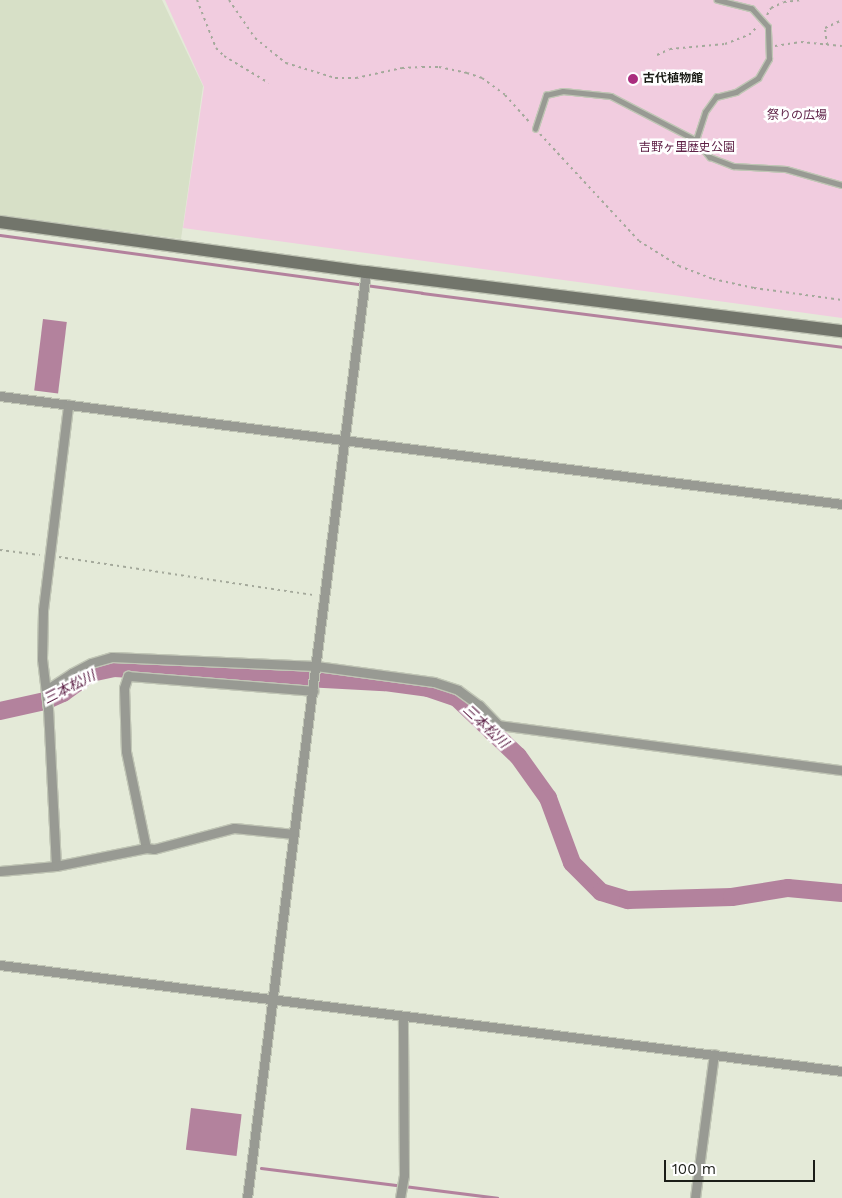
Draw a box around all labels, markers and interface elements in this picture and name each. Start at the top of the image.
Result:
place label: 古代植物館 [643,72,703,86]
marker: 古代植物館 [627,73,639,85]
park label: 祭りの広場 [767,109,827,123]
park label: 吉野ヶ里歴史公園 [639,141,735,155]
water label: 三本松川 [40,667,98,707]
water label: 三本松川 [460,701,512,751]
scale bar [667,1150,818,1182]
text: 100 m [672,1160,716,1178]

